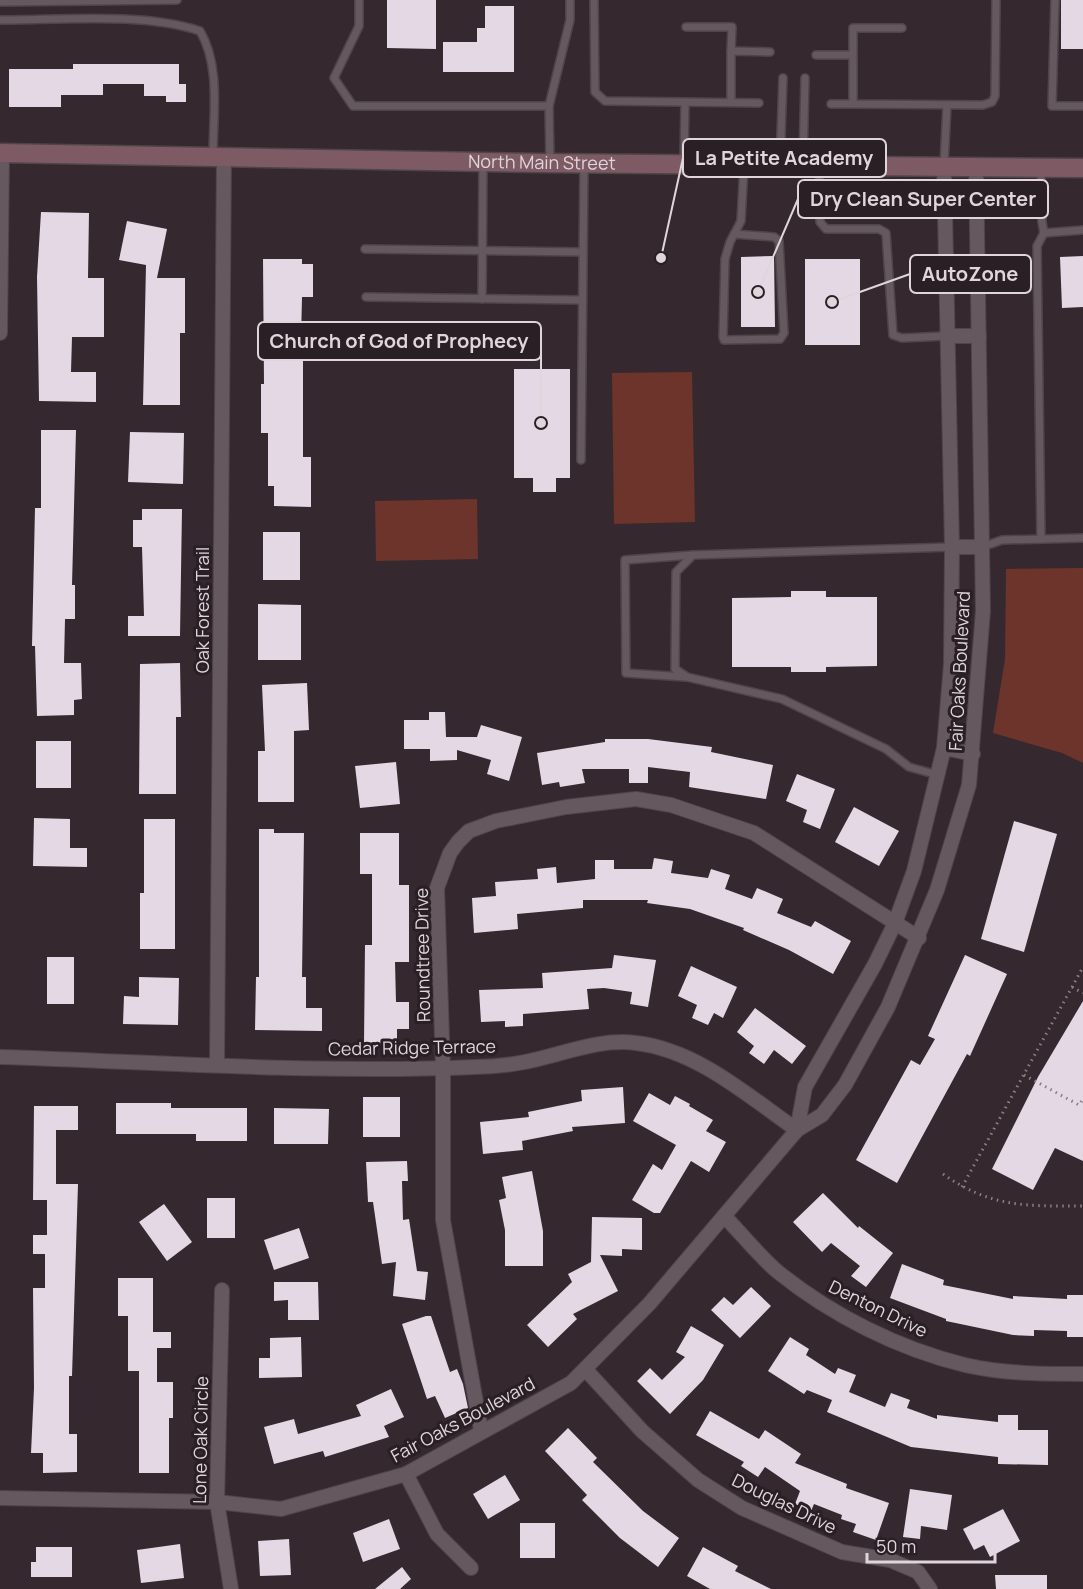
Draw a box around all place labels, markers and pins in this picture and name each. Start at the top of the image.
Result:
callout: La Petite Academy [683,139,886,177]
callout: Dry Clean Super Center [798,180,1048,218]
callout: AutoZone [910,255,1031,293]
callout: Church of God of Prophecy [258,322,541,360]

